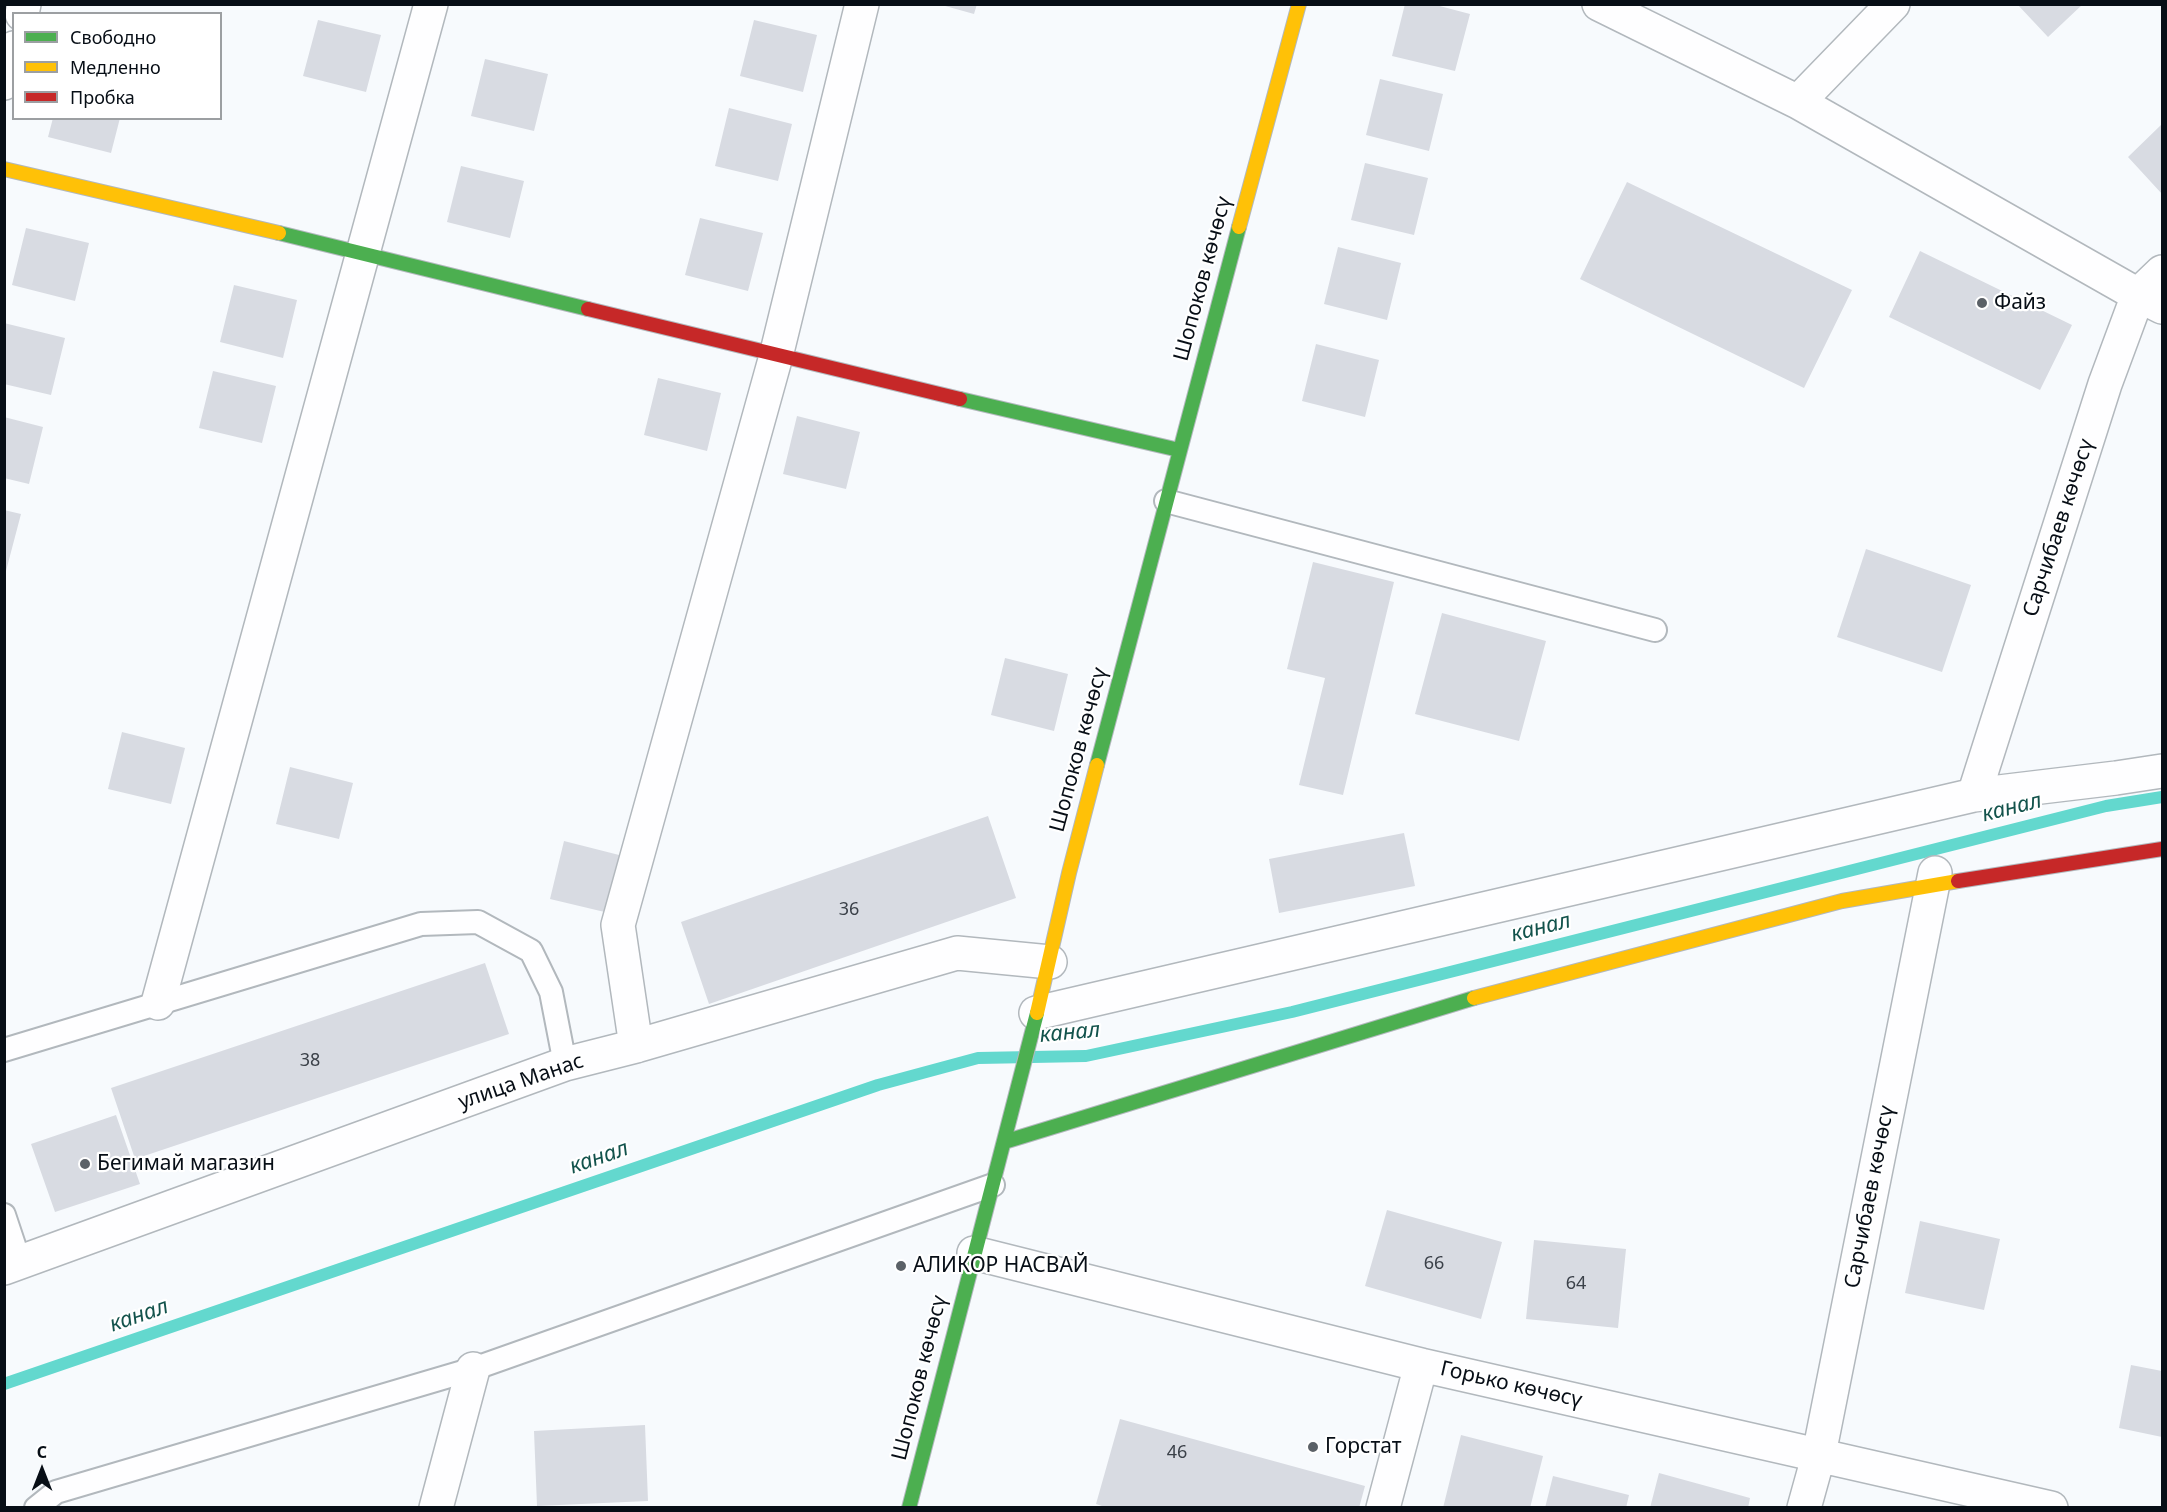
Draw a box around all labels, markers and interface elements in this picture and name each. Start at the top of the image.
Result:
legend [12,12,222,120]
text: Свободно [70,25,156,49]
text: Медленно [70,55,161,79]
text: Пробка [70,85,135,109]
street label: Шопоков көчөсү [1169,194,1237,364]
place label: Файз [1994,290,2046,316]
marker: Файз [1975,296,1989,310]
street label: Сарчибаев көчөсү [2018,436,2100,620]
street label: Шопоков көчөсү [1045,665,1113,835]
water label: канал [1979,788,2045,828]
house number: 36 [839,899,859,921]
water label: канал [1508,908,1574,948]
water label: канал [1039,1017,1101,1049]
street label: улица Манас [455,1049,587,1115]
house number: 38 [300,1050,320,1072]
street label: Сарчибаев көчөсү [1840,1104,1900,1290]
water label: канал [566,1136,632,1180]
place label: Бегимай магазин [97,1151,275,1177]
marker: Бегимай магазин [78,1157,92,1171]
place label: АЛИКОР НАСВАЙ [913,1253,1089,1279]
house number: 66 [1424,1253,1444,1275]
marker: АЛИКОР НАСВАЙ [894,1259,908,1273]
house number: 64 [1566,1273,1586,1295]
street label: Шопоков көчөсү [887,1293,953,1463]
water label: канал [106,1294,172,1338]
street label: Горько көчөсү [1438,1356,1584,1414]
place label: Горстат [1325,1434,1401,1460]
north arrow [12,1440,72,1500]
marker: Горстат [1306,1440,1320,1454]
text: С [37,1441,47,1463]
house number: 46 [1167,1442,1187,1464]

